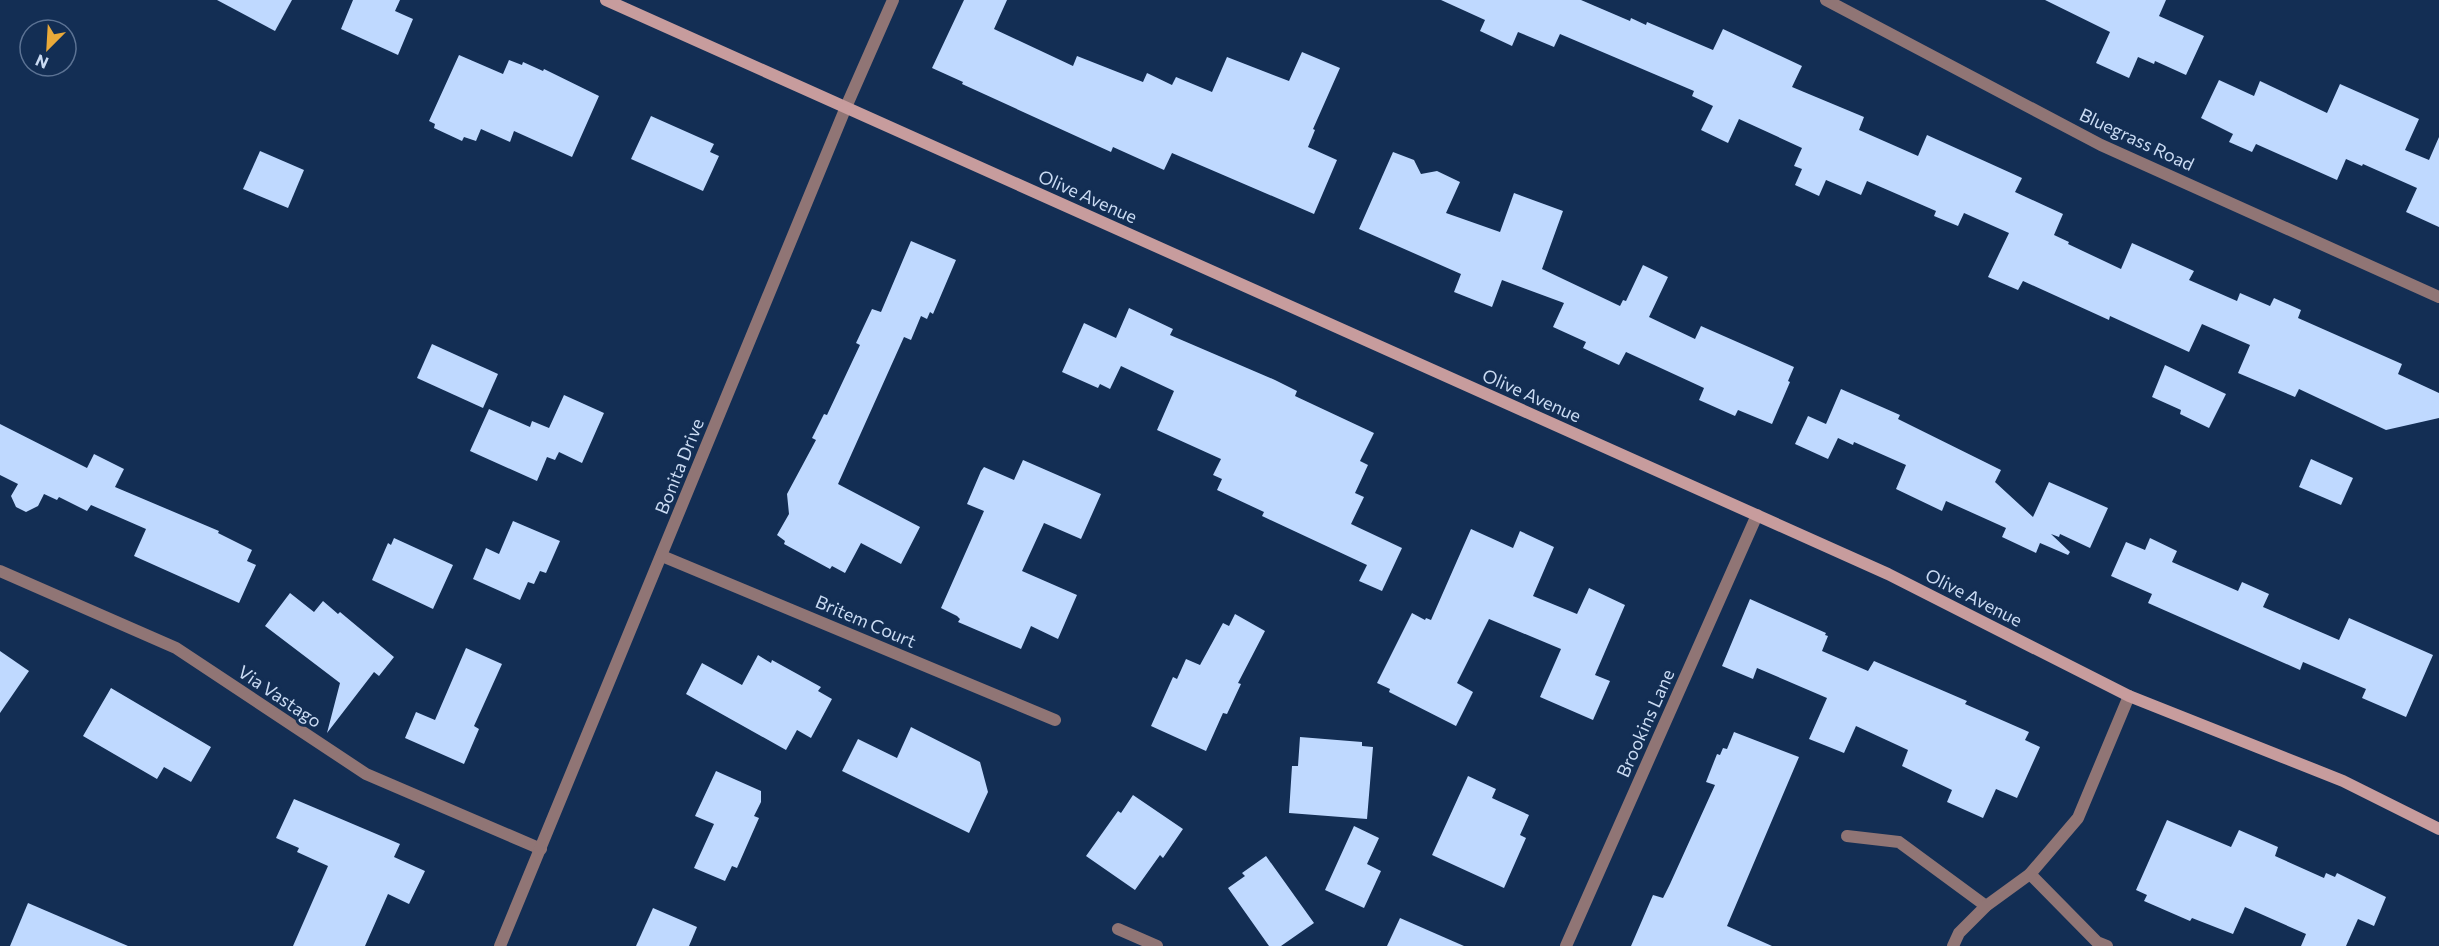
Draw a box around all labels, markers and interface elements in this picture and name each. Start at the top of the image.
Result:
north arrow [18,18,78,78]
text: N [32,51,51,73]
street label: Bluegrass Road [2076,103,2198,175]
street label: Olive Avenue [1035,164,1141,228]
street label: Olive Avenue [1479,363,1585,427]
street label: Bonita Drive [650,415,708,517]
street label: Olive Avenue [1922,563,2026,631]
street label: Britem Court [812,590,920,652]
street label: Via Vastago [234,660,326,732]
street label: Brookins Lane [1611,666,1679,780]

